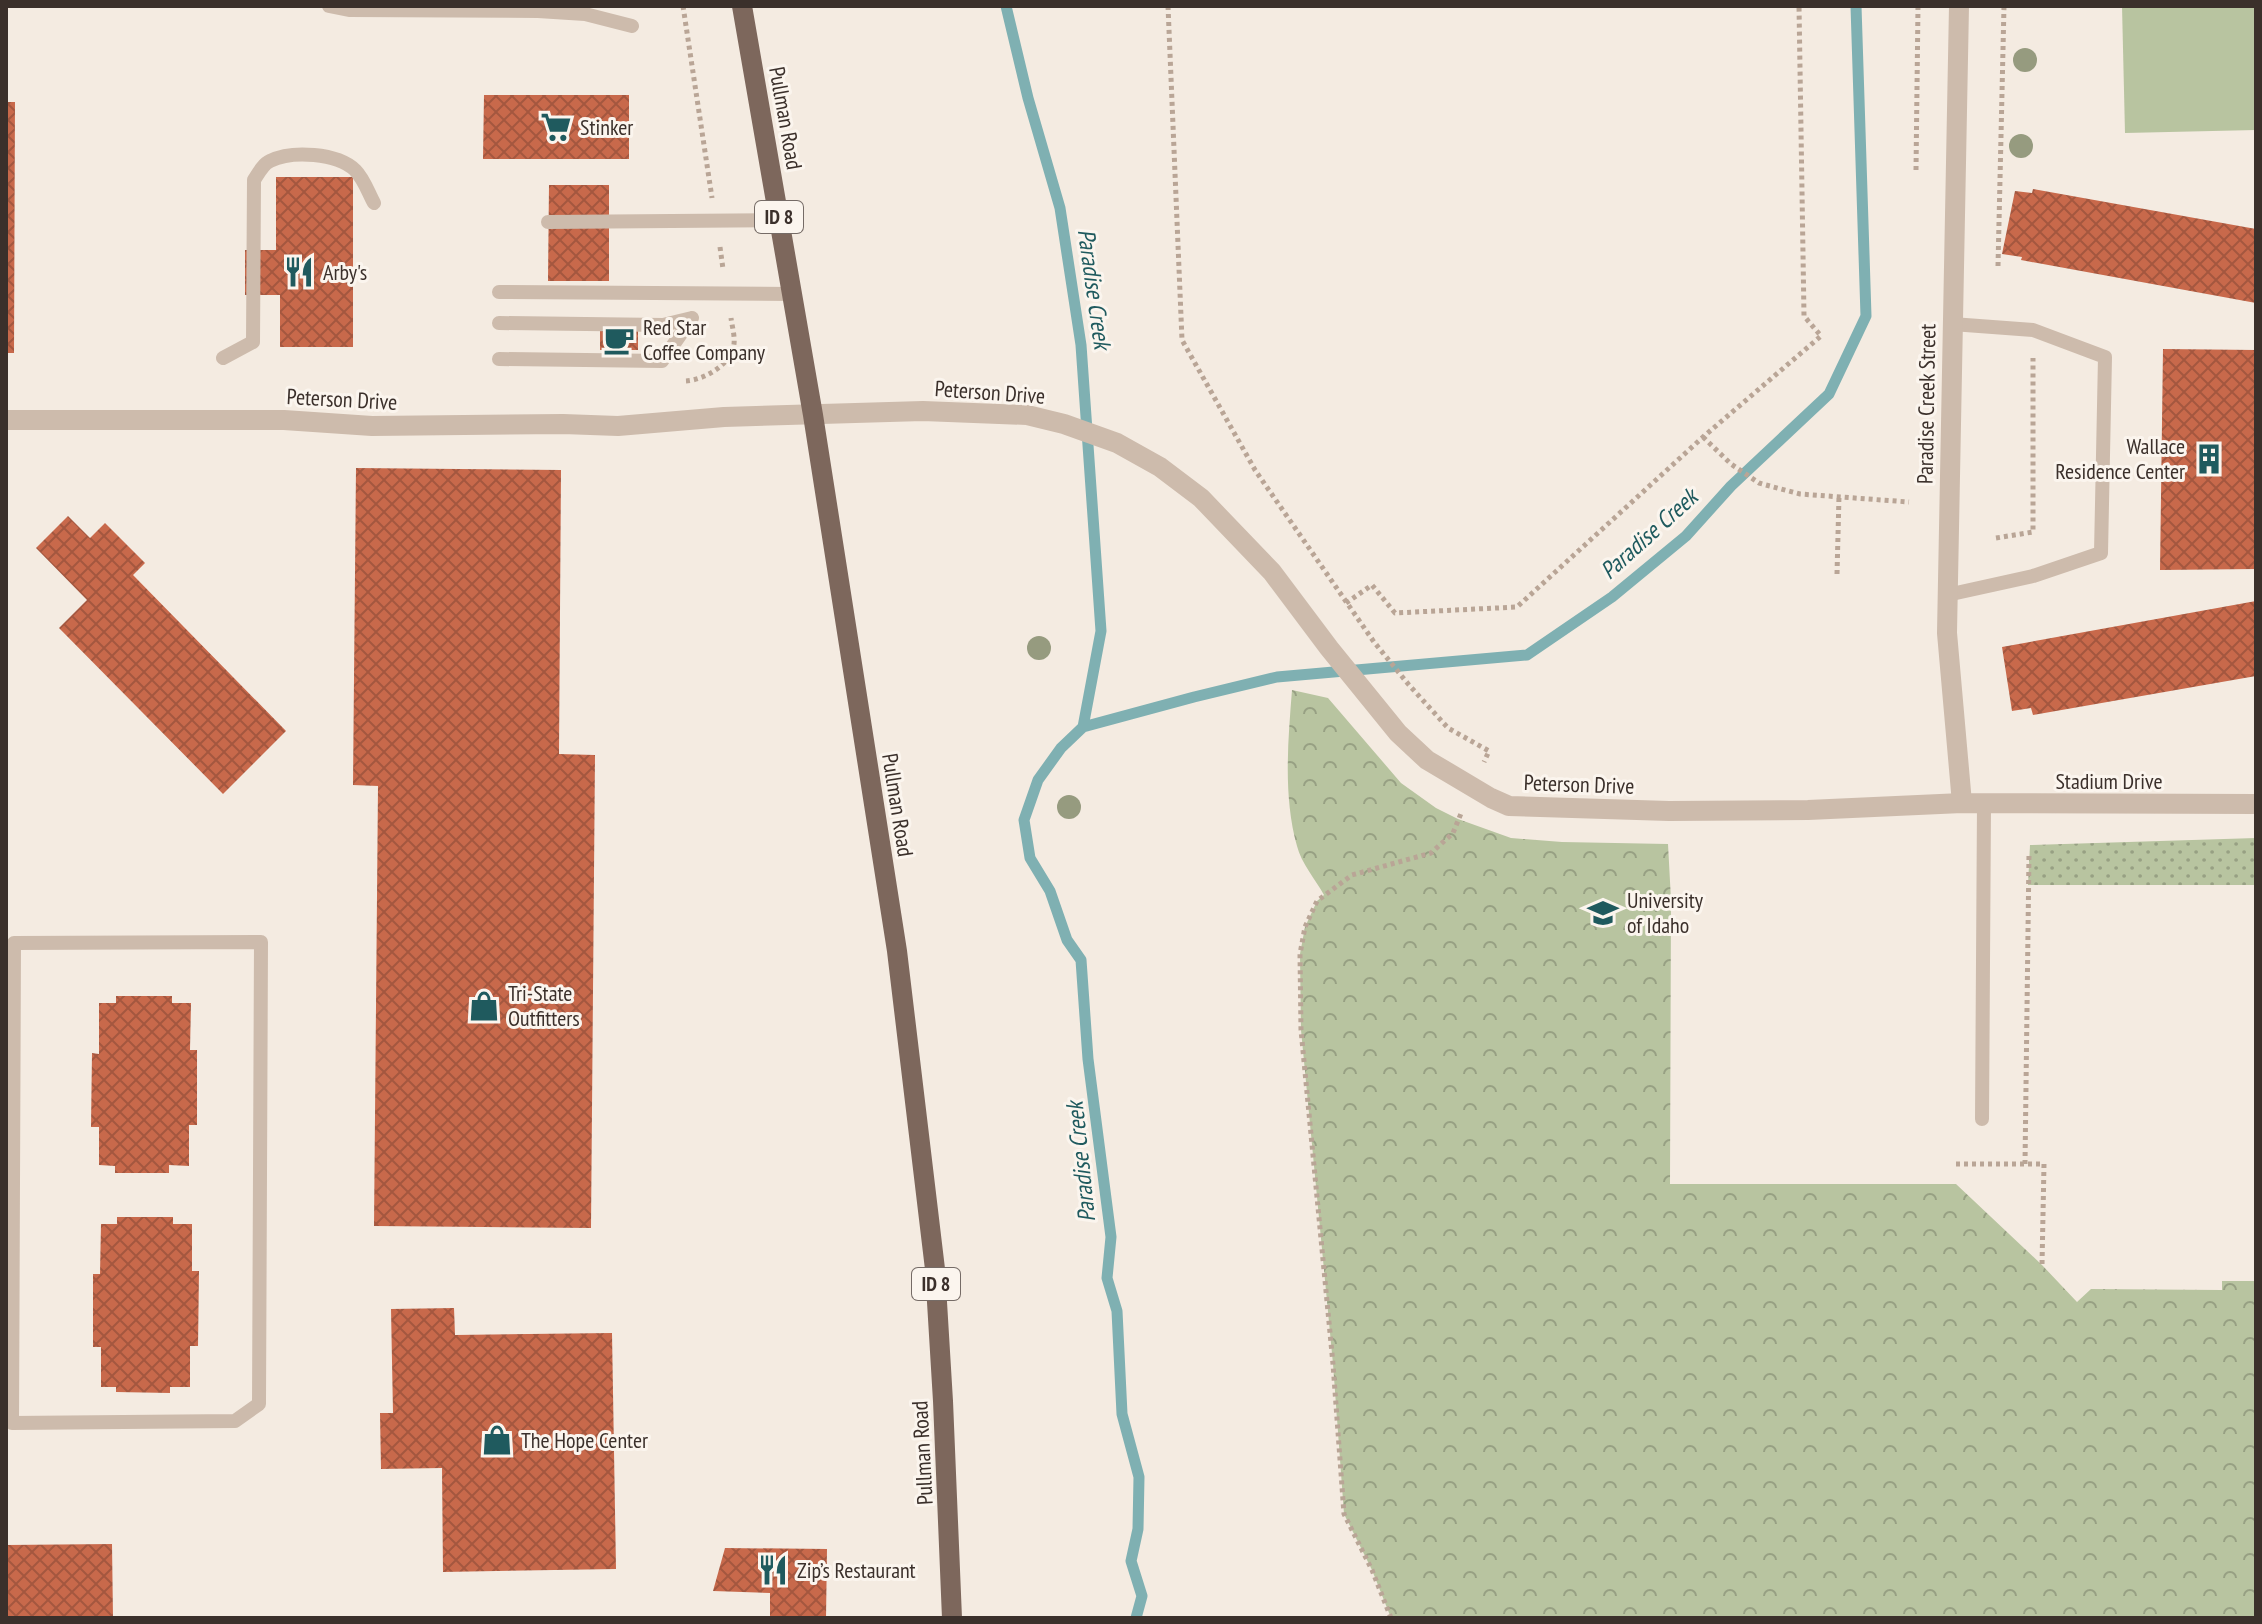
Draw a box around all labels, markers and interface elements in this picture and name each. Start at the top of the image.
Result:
street label: Pullman Road [763,64,809,172]
supermarket icon: Stinker [539,110,573,144]
place label: Stinker [580,113,633,141]
road number: ID 8 [755,201,803,233]
water label: Paradise Creek [1071,227,1119,354]
restaurant icon: Arby's [282,255,316,289]
place label: Arby's [323,258,367,286]
place label: Red Star Coffee Company [643,313,766,366]
cafe icon: Red Star Coffee Company [602,323,636,357]
street label: Paradise Creek Street [1911,324,1941,484]
street label: Peterson Drive [934,374,1046,410]
street label: Peterson Drive [286,382,398,416]
place label: Wallace Residence Center [2055,432,2185,485]
building icon: Wallace Residence Center [2192,442,2226,476]
water label: Paradise Creek [1593,480,1706,586]
street label: Pullman Road [876,751,920,859]
street label: Stadium Drive [2055,767,2163,795]
street label: Peterson Drive [1523,768,1635,800]
place label: University of Idaho [1627,886,1704,939]
school or university icon: University of Idaho [1586,896,1620,930]
place label: Tri-State Outfitters [508,979,580,1032]
shop icon: Tri-State Outfitters [467,989,501,1023]
water label: Paradise Creek [1058,1098,1102,1224]
road number: ID 8 [912,1268,960,1300]
street label: Pullman Road [905,1400,939,1506]
shop icon: The Hope Center [480,1423,514,1457]
place label: The Hope Center [521,1426,648,1454]
restaurant icon: Zip’s Restaurant [756,1553,790,1587]
place label: Zip’s Restaurant [797,1556,916,1584]

